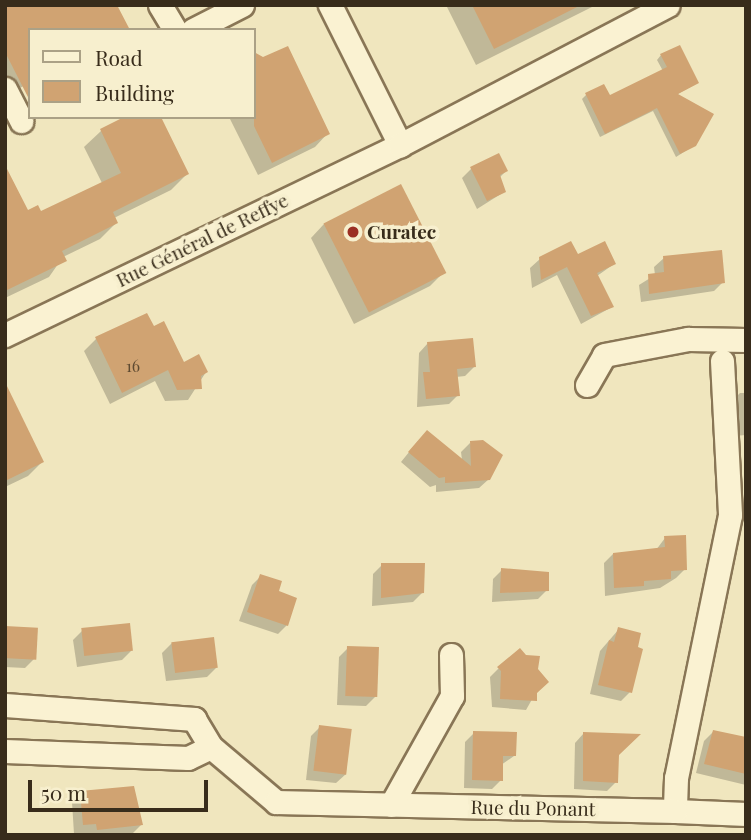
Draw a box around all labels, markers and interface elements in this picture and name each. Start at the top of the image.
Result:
legend [28,28,256,119]
text: Road [95,43,143,71]
text: Building [95,78,174,106]
street label: Rue Général de Reffye [112,188,292,292]
place label: Curatec [367,221,436,243]
marker: Curatec [345,224,361,240]
house number: 16 [126,356,140,376]
scale bar [32,766,212,810]
text: 50 m [41,778,86,806]
street label: Rue du Ponant [470,796,596,820]

